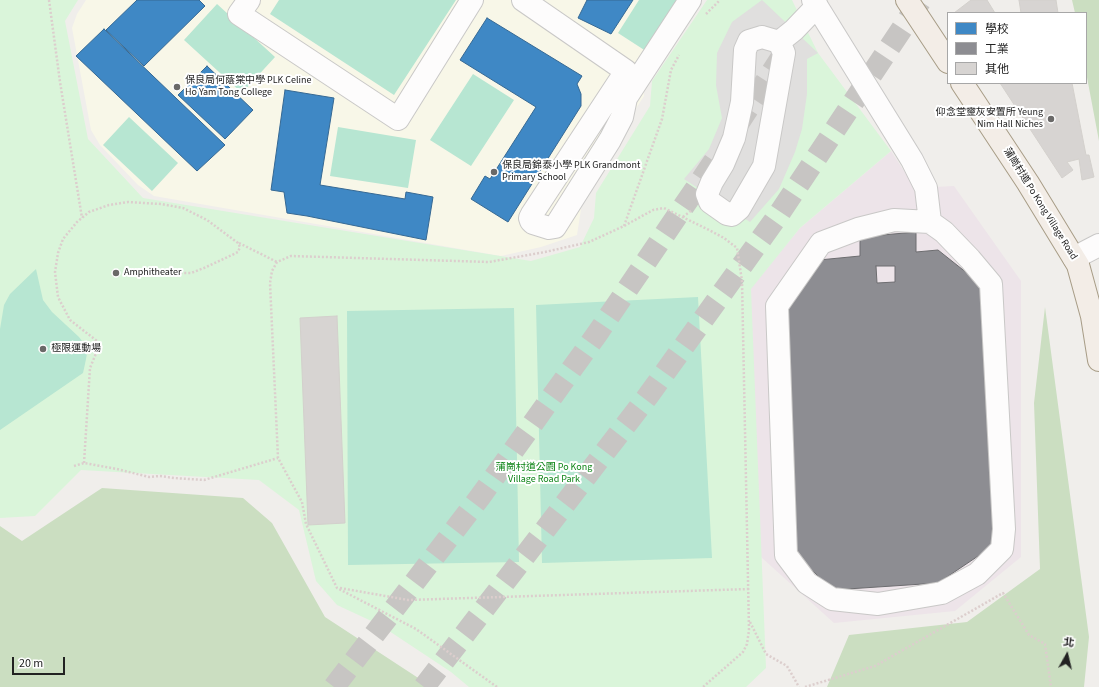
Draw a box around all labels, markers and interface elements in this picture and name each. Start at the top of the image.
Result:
legend [947,12,1087,84]
text: 學校 [985,21,1009,38]
text: 工業 [985,41,1009,58]
text: 其他 [985,61,1009,78]
place label: 保良局何蔭棠中學 PLK Celine Ho Yam Tong College [185,75,311,98]
marker: 保良局何蔭棠中學 PLK Celine Ho Yam Tong College [172,82,182,92]
place label: 仰念堂靈灰安置所 Yeung Nim Hall Niches [936,107,1043,130]
marker: 仰念堂靈灰安置所 Yeung Nim Hall Niches [1046,114,1056,124]
street label: 蒲崗村道 Po Kong Village Road [1001,146,1079,262]
place label: 保良局錦泰小學 PLK Grandmont Primary School [502,160,640,184]
marker: 保良局錦泰小學 PLK Grandmont Primary School [489,167,499,177]
place label: Amphitheater [124,267,181,279]
marker: Amphitheater [111,268,121,278]
place label: 極限運動場 [51,343,101,355]
marker: 極限運動場 [38,344,48,354]
park label: 蒲崗村道公園 Po Kong Village Road Park [496,462,592,486]
text: 北 [1062,634,1075,651]
north arrow [1047,635,1087,675]
scale bar [14,649,67,675]
text: 20 m [19,655,43,672]

